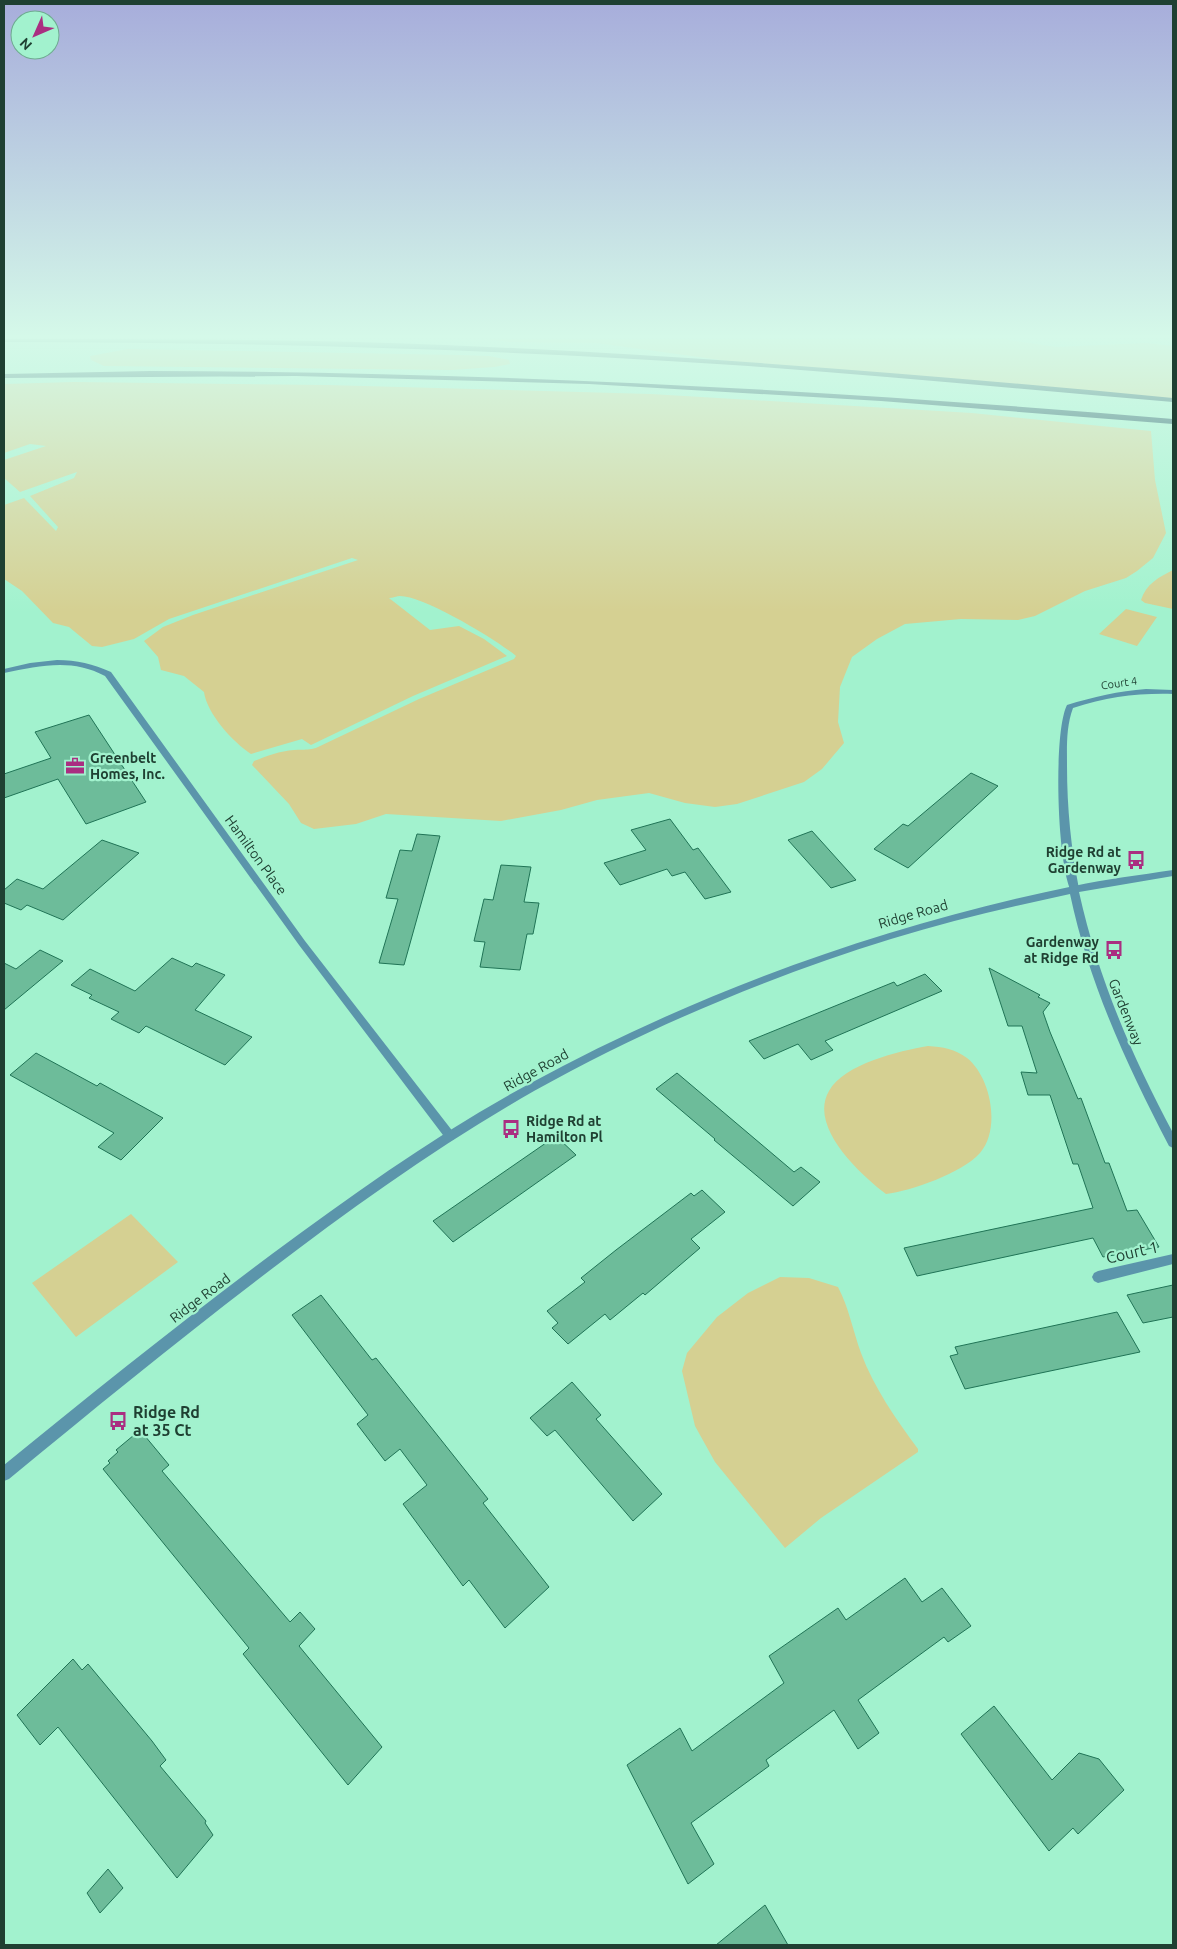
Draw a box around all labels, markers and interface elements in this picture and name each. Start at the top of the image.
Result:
north arrow [10,10,60,60]
text: N [16,35,35,54]
street label: Court 4 [1100,675,1138,691]
place label: Greenbelt Homes, Inc. [90,750,165,782]
office icon: Greenbelt Homes, Inc. [64,755,86,777]
street label: Hamilton Place [222,812,290,898]
place label: Ridge Rd at Gardenway [1046,844,1122,876]
bus stop icon: Ridge Rd at Gardenway [1125,849,1147,871]
street label: Ridge Road [876,896,950,932]
place label: Gardenway at Ridge Rd [1024,934,1100,966]
bus stop icon: Gardenway at Ridge Rd [1103,939,1125,961]
street label: Gardenway [1105,976,1147,1048]
street label: Ridge Road [501,1046,571,1094]
place label: Ridge Rd at Hamilton Pl [526,1113,603,1145]
bus stop icon: Ridge Rd at Hamilton Pl [500,1118,522,1140]
street label: Court 1 [1104,1237,1160,1267]
street label: Ridge Road [167,1270,233,1326]
place label: Ridge Rd at 35 Ct [133,1403,200,1439]
bus stop icon: Ridge Rd at 35 Ct [107,1410,129,1432]

